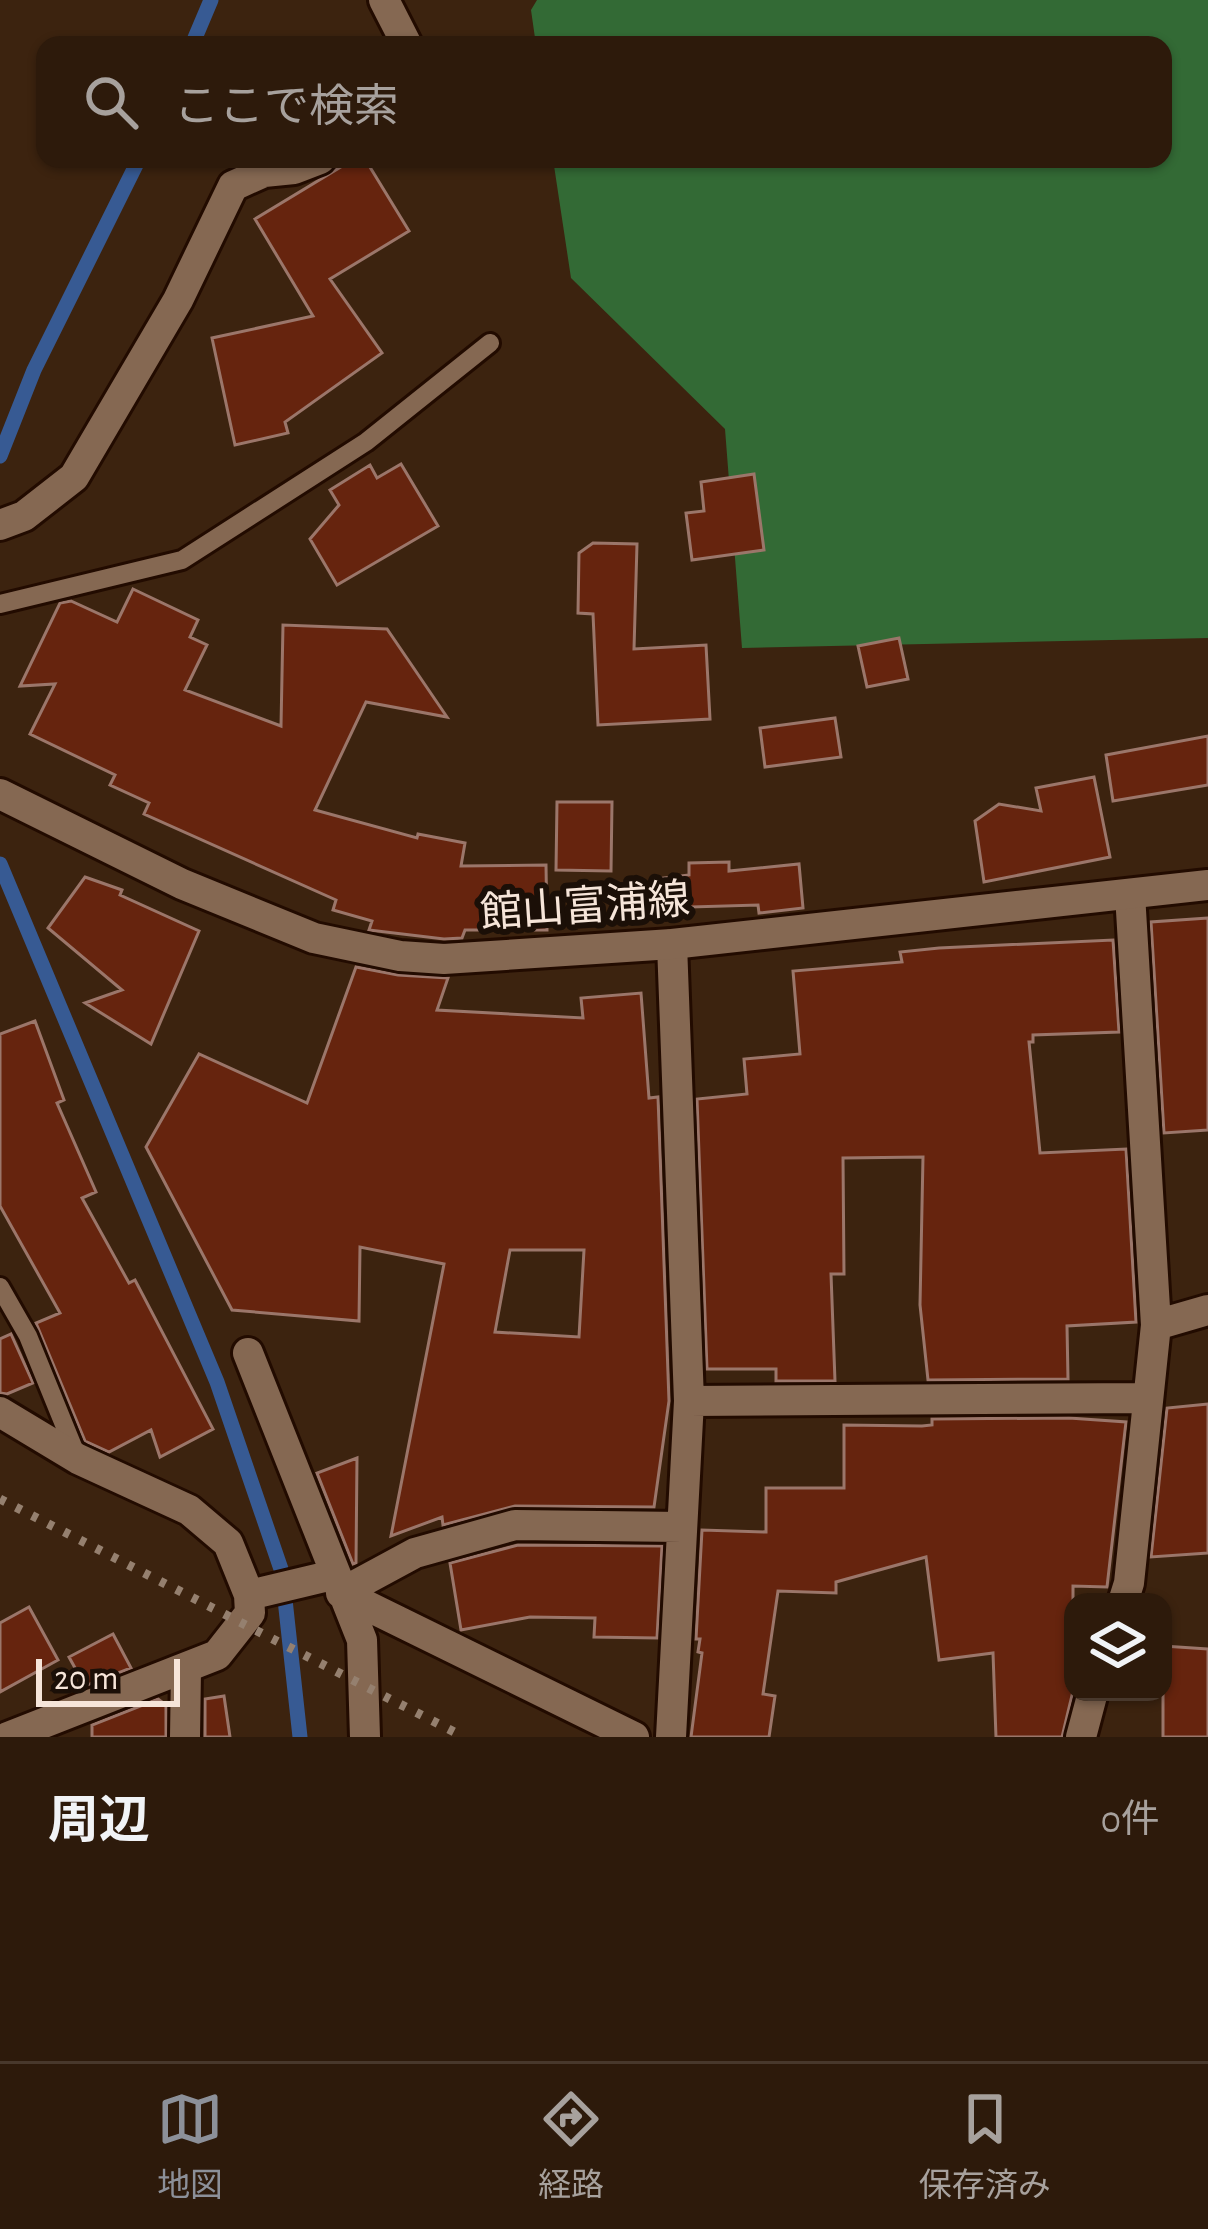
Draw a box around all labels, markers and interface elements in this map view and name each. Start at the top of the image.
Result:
search box [36,36,1172,168]
icon: search [78,69,144,135]
text: ここで検索 [174,85,399,130]
street label: 館山富浦線 [479,877,691,935]
map controls [1064,1593,1172,1701]
button: layers [1064,1593,1172,1701]
scale bar [36,1653,180,1706]
text: 20 m [54,1663,118,1696]
text: 周辺 [48,1796,150,1847]
text: 0件 [1100,1801,1160,1840]
tab: 地図 [157,2086,223,2207]
tab: 経路 [538,2086,604,2207]
tab: 保存済み [919,2086,1051,2207]

